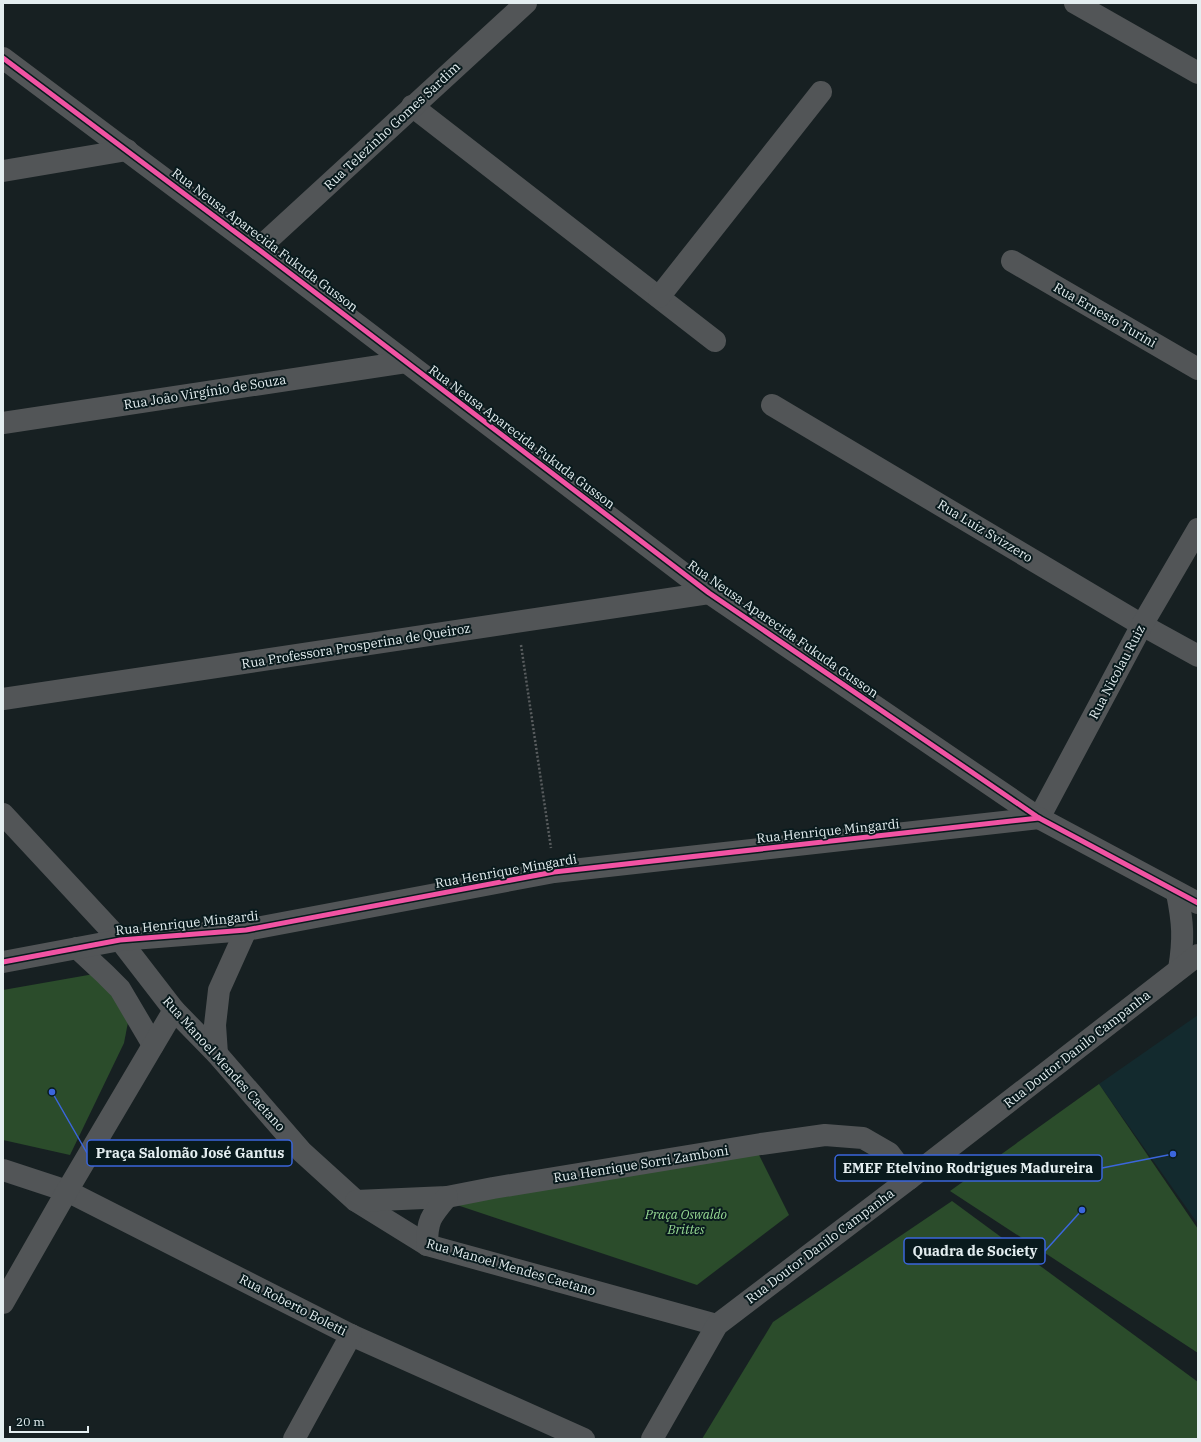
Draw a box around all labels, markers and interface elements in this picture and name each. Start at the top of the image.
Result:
street label: Rua Telezinho Gomes Sardim [320,58,464,194]
street label: Rua Neusa Aparecida Fukuda Gusson [168,164,362,316]
street label: Rua Ernesto Turini [1051,279,1159,351]
street label: Rua Neusa Aparecida Fukuda Gusson [425,361,619,513]
street label: Rua João Virgínio de Souza [123,371,287,413]
street label: Rua Luiz Svizzero [934,496,1036,566]
street label: Rua Neusa Aparecida Fukuda Gusson [684,556,882,702]
street label: Rua Professora Prosperina de Queiroz [240,619,472,673]
street label: Rua Nicolau Ruiz [1085,622,1149,722]
street label: Rua Henrique Mingardi [756,815,900,847]
street label: Rua Henrique Mingardi [434,850,578,892]
street label: Rua Henrique Mingardi [115,907,259,939]
street label: Rua Doutor Danilo Campanha [1000,986,1154,1112]
street label: Rua Manoel Mendes Caetano [159,993,289,1135]
callout: Praça Salomão José Gantus [87,1140,292,1166]
street label: Rua Henrique Sorri Zamboni [552,1142,730,1186]
text: Praça Salomão José Gantus [96,1144,284,1162]
callout: EMEF Etelvino Rodrigues Madureira [835,1155,1102,1181]
text: EMEF Etelvino Rodrigues Madureira [843,1159,1093,1177]
street label: Rua Doutor Danilo Campanha [742,1185,898,1307]
park label: Praça Oswaldo Brittes [644,1206,727,1238]
street label: Rua Manoel Mendes Caetano [424,1235,598,1299]
callout: Quadra de Society [904,1238,1045,1264]
text: Quadra de Society [912,1242,1038,1260]
street label: Rua Roberto Boletti [236,1271,350,1339]
scale bar [10,1408,88,1434]
text: 20 m [16,1414,45,1429]

